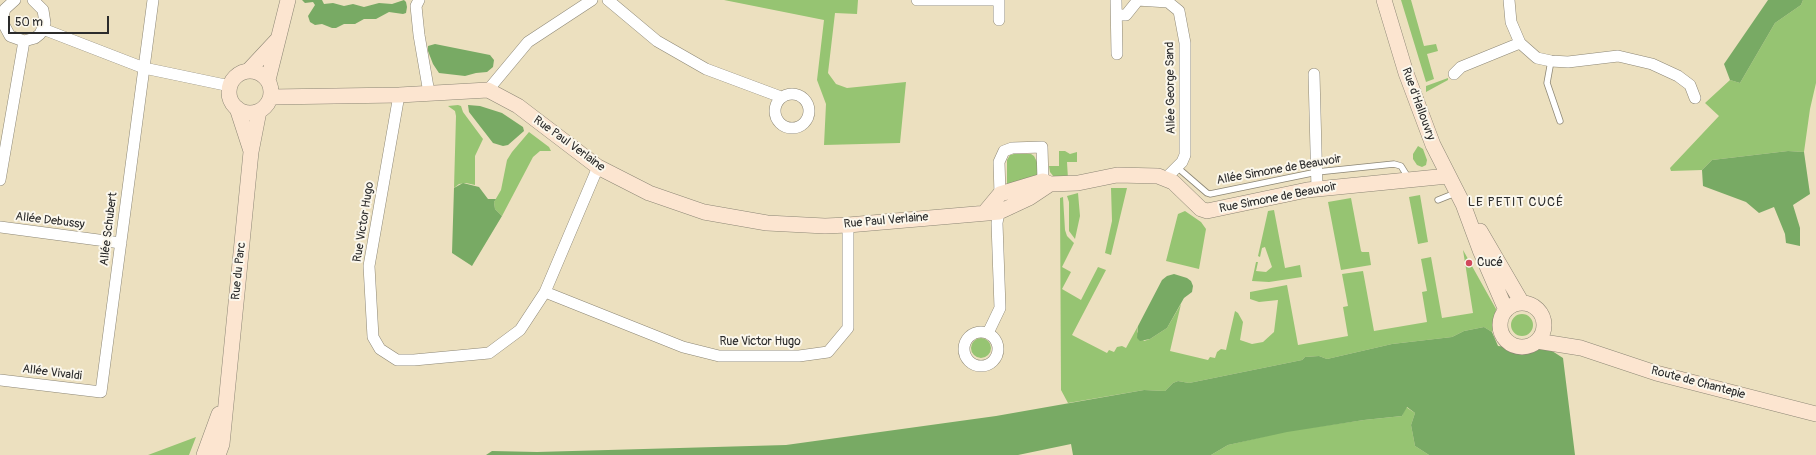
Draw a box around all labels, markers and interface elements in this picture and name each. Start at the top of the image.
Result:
scale bar [10,8,111,34]
text: 50 m [15,15,43,30]
street label: Allée George Sand [1163,42,1179,134]
street label: Rue d'Hallouvry [1398,66,1438,142]
street label: Rue Paul Verlaine [530,113,608,175]
street label: Allée Simone de Beauvoir [1216,152,1342,188]
street label: Rue Simone de Beauvoir [1218,180,1338,216]
street label: Rue Victor Hugo [351,181,377,263]
street label: Allée Schubert [97,191,121,267]
district label: LE PETIT CUCÉ [1468,195,1564,211]
street label: Allée Debussy [15,210,85,232]
street label: Rue Paul Verlaine [843,210,929,232]
street label: Rue du Parc [229,241,249,301]
place label: Cucé [1477,256,1503,270]
marker: Cucé [1464,258,1474,268]
street label: Rue Victor Hugo [719,335,801,349]
street label: Allée Vivaldi [21,362,83,384]
street label: Route de Chantepie [1649,364,1747,402]

